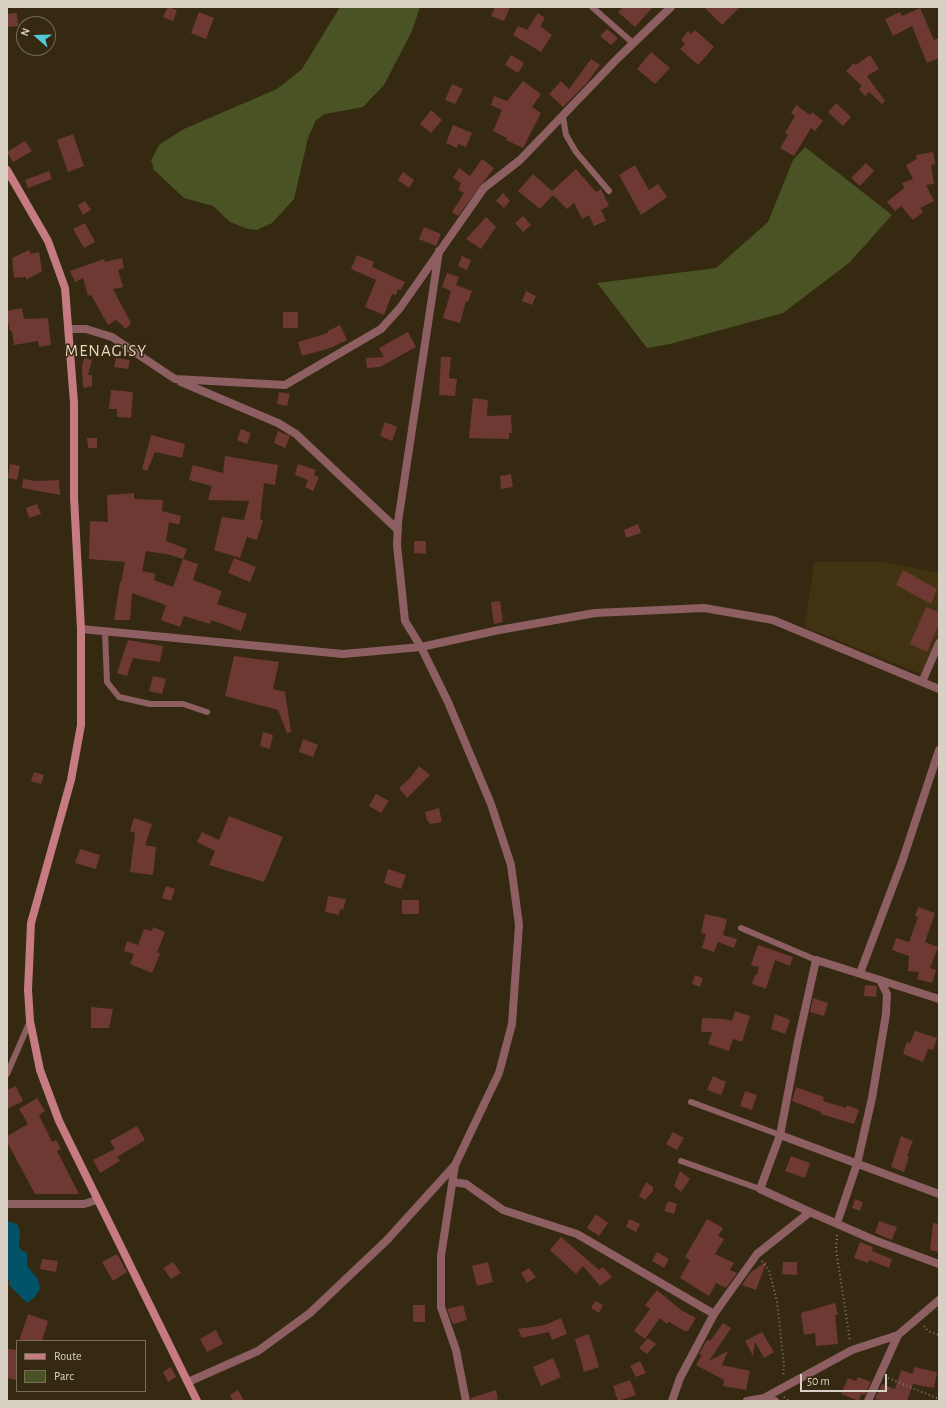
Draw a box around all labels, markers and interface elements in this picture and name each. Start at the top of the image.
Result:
north arrow [16,16,56,56]
text: N [19,27,32,38]
district label: MENAGISY [65,341,147,361]
legend [16,1340,146,1392]
text: Route [54,1350,81,1362]
scale bar [802,1366,889,1392]
text: Parc [54,1370,74,1382]
text: 50 m [807,1375,830,1387]

